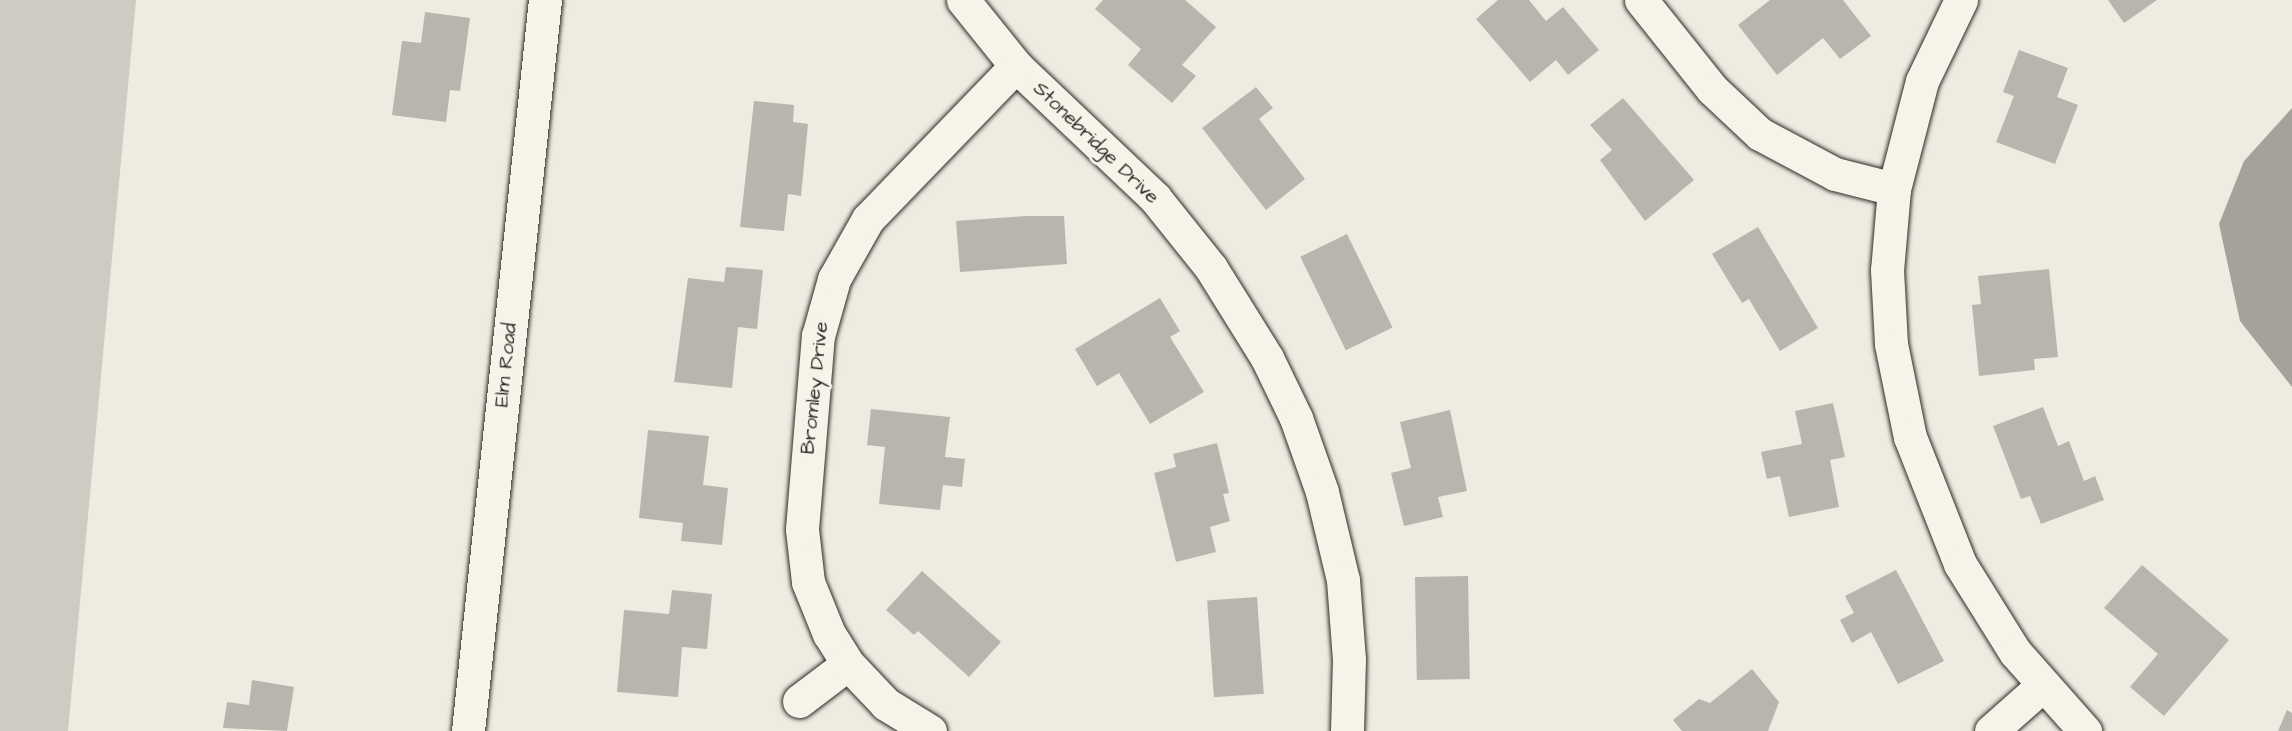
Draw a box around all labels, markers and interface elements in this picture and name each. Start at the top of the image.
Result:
street label: Stonebridge Drive [1028,77,1164,209]
street label: Bromley Drive [796,320,834,456]
street label: Elm Road [490,322,522,408]

